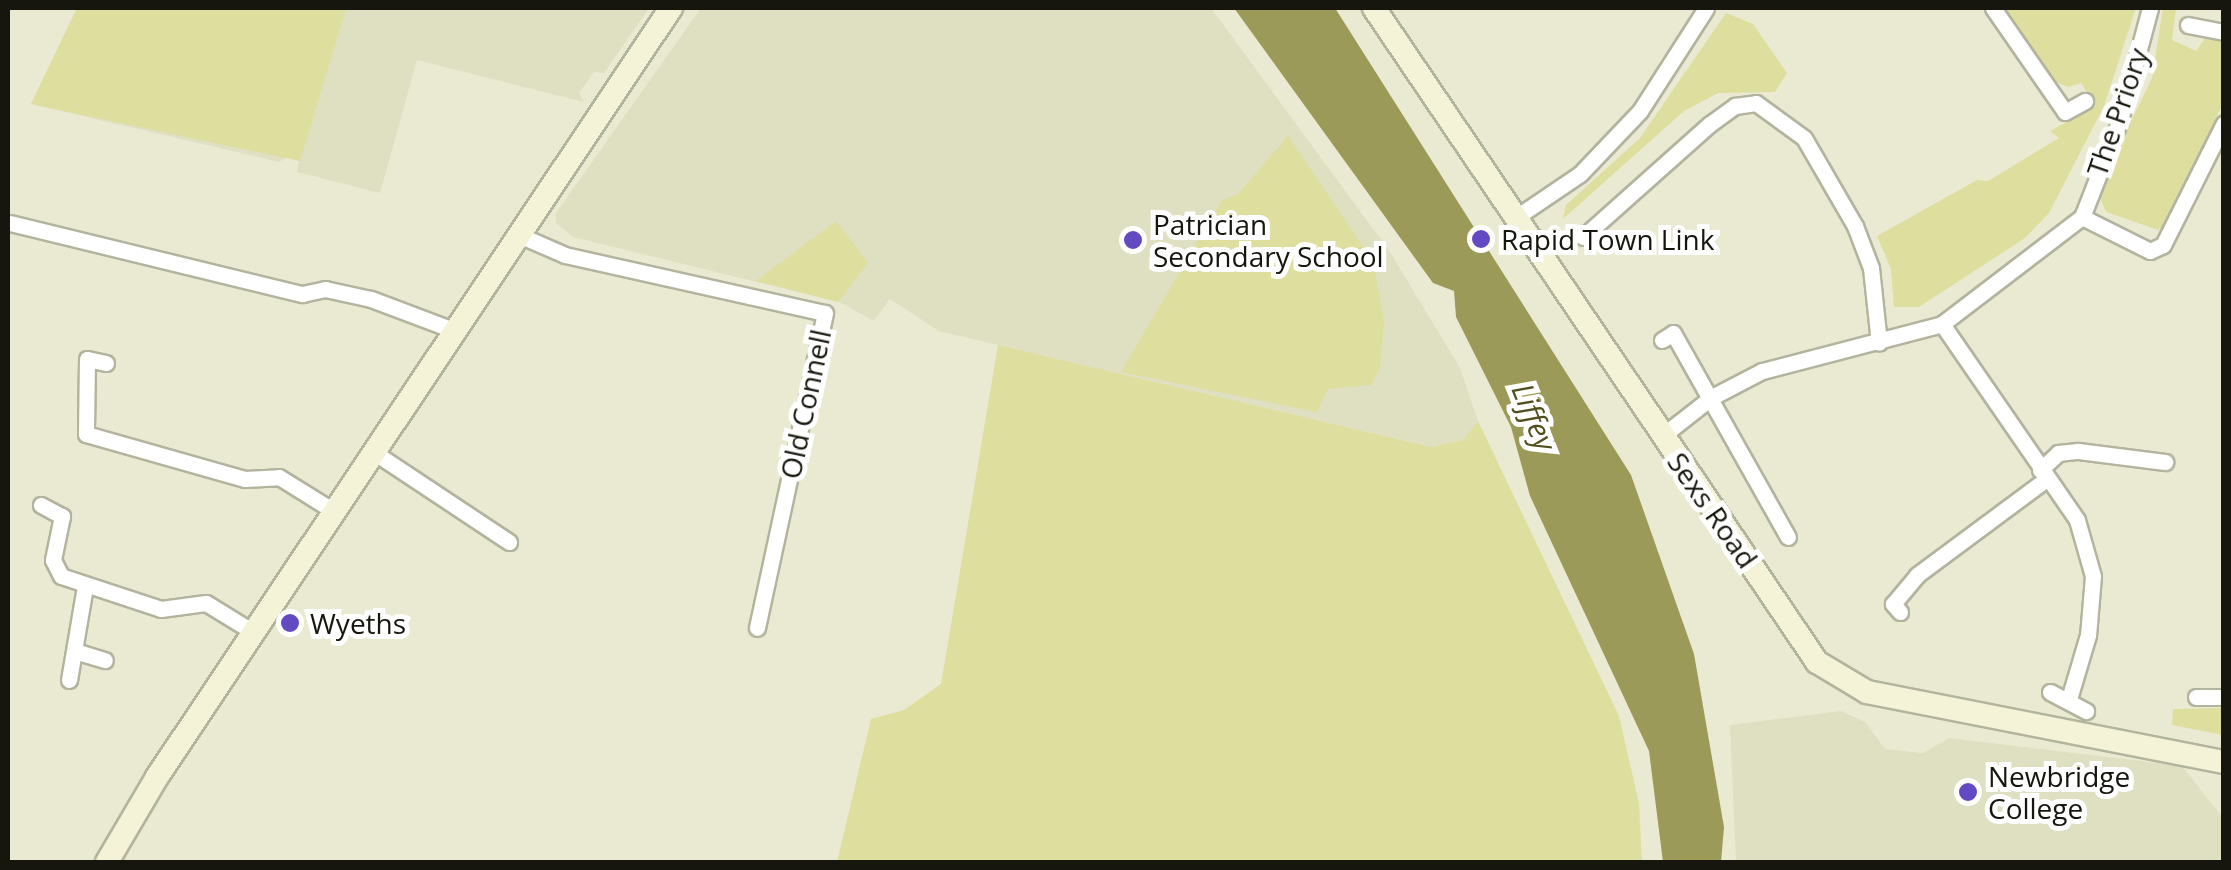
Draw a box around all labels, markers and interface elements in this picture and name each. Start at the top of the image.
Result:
street label: The Priory [2079,44,2155,180]
place label: Patrician Secondary School [1153,207,1384,273]
place label: Rapid Town Link [1501,222,1714,256]
marker: Rapid Town Link [1470,228,1492,250]
marker: Patrician Secondary School [1122,229,1144,251]
street label: Old Connell [773,326,837,482]
water label: Liffey [1504,378,1564,456]
street label: Sexs Road [1661,446,1765,574]
place label: Wyeths [310,606,406,640]
marker: Wyeths [279,612,301,634]
place label: Newbridge College [1988,759,2130,825]
marker: Newbridge College [1957,781,1979,803]

